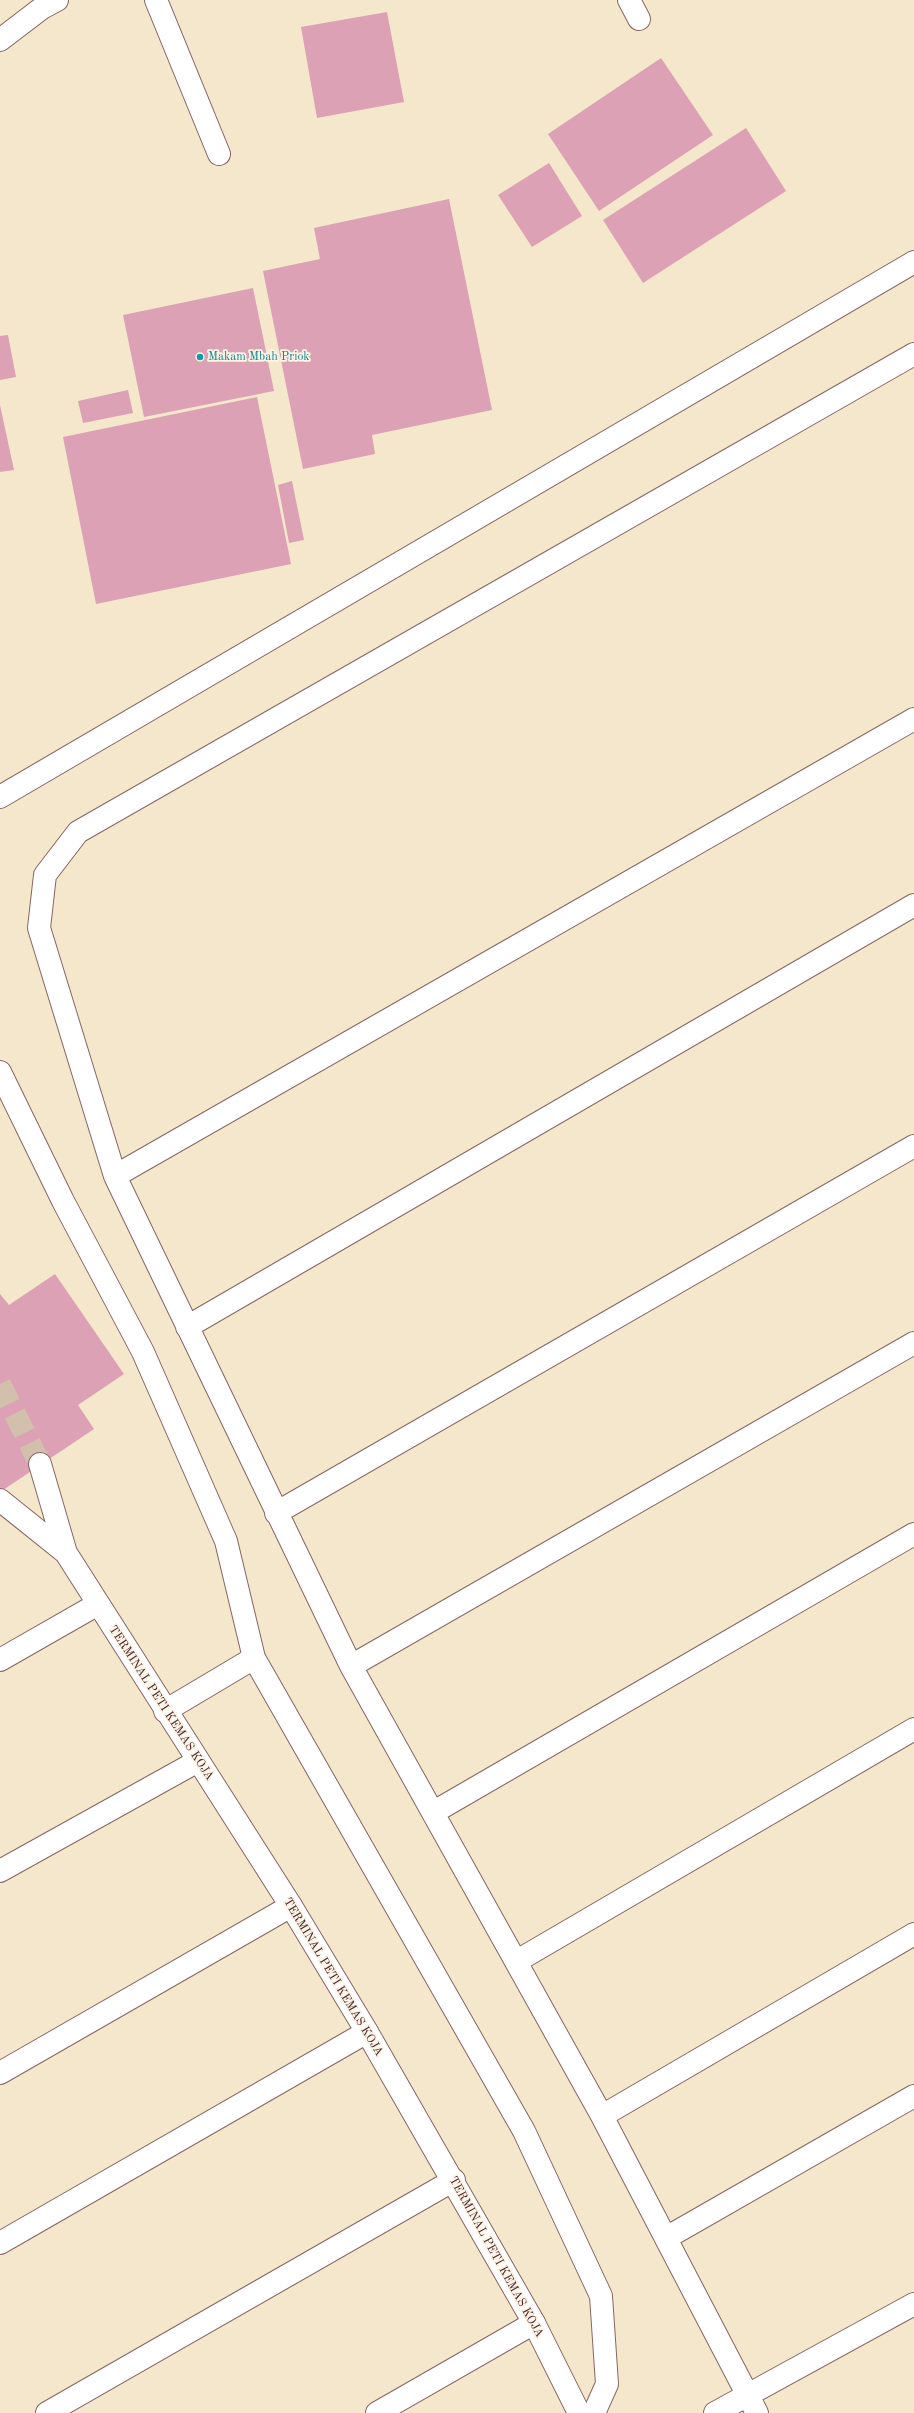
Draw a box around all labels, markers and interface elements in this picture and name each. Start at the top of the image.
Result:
place label: Makam Mbah Priok [208,350,310,364]
marker: Makam Mbah Priok [195,352,205,362]
street label: TERMINAL PETI KEMAS KOJA [105,1623,217,1783]
street label: TERMINAL PETI KEMAS KOJA [280,1895,386,2059]
street label: TERMINAL PETI KEMAS KOJA [446,2174,546,2340]

